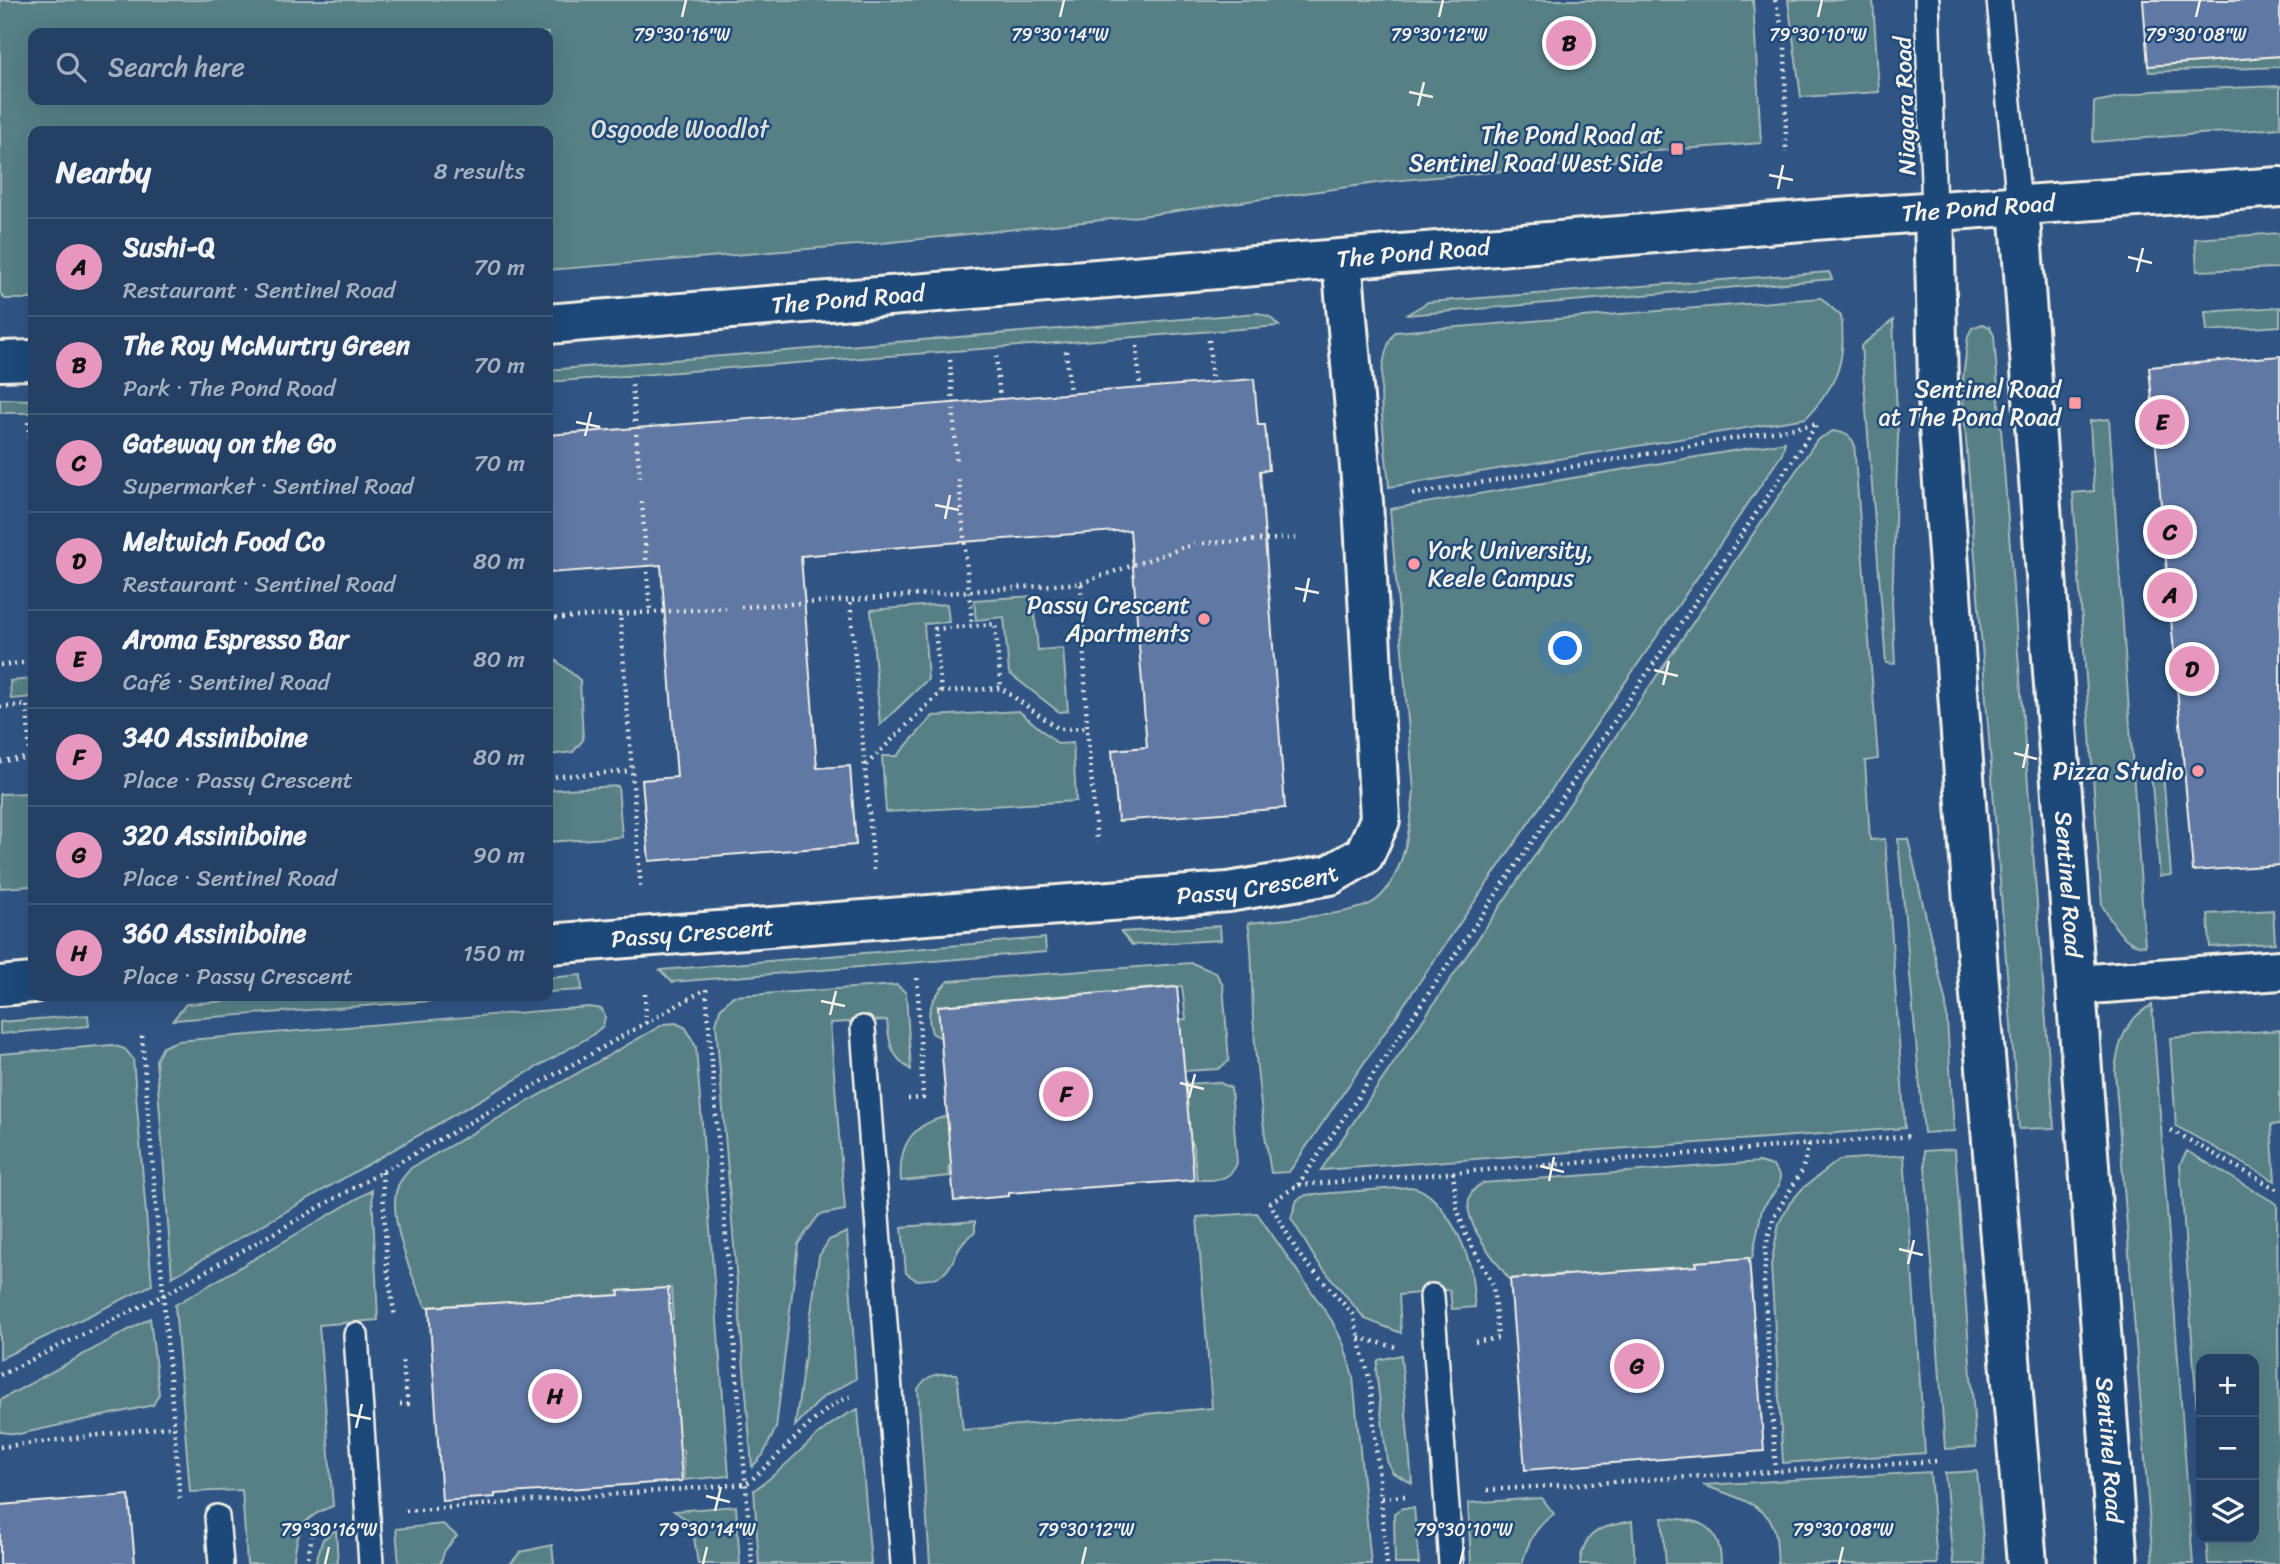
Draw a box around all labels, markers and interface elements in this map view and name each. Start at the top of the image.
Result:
pin: B [1546,17,1592,69]
text: 79°30'16"W [634,19,731,51]
text: 79°30'14"W [1011,19,1110,51]
text: 79°30'12"W [1391,19,1488,51]
text: 79°30'10"W [1769,19,1868,51]
text: 79°30'08"W [2146,19,2247,51]
search box [28,28,553,105]
street label: Niagara Road [1882,34,1928,176]
text: Search here [108,44,245,90]
icon: search [52,48,90,86]
park label: Osgoode Woodlot [591,108,770,150]
place label: The Pond Road at Sentinel Road West Side [1409,114,1663,184]
marker: The Pond Road at Sentinel Road West Side [1669,141,1685,157]
text: Nearby [56,145,151,199]
text: 8 results [434,151,525,192]
street label: The Pond Road [1900,182,2059,235]
text: Sushi-Q [123,224,215,270]
street label: The Pond Road [1335,226,1494,280]
text: A [71,247,87,288]
text: 70 m [474,247,525,288]
text: Restaurant · Sentinel Road [123,270,395,311]
street label: The Pond Road [770,272,929,327]
text: The Roy McMurtry Green [123,322,410,368]
text: B [72,345,86,386]
text: 70 m [474,345,525,386]
text: Park · The Pond Road [123,368,335,409]
place label: Sentinel Road at The Pond Road [1879,368,2062,438]
marker: Sentinel Road at The Pond Road [2067,395,2083,411]
pin: E [2139,396,2185,448]
text: Gateway on the Go [123,420,336,466]
text: C [72,443,86,484]
text: 70 m [474,443,525,484]
text: Supermarket · Sentinel Road [123,466,414,507]
pin: C [2147,506,2193,558]
text: Meltwich Food Co [123,518,325,564]
place label: York University, Keele Campus [1428,529,1594,599]
text: D [72,541,86,582]
text: 80 m [473,541,525,582]
marker: York University, Keele Campus [1406,556,1422,572]
text: Restaurant · Sentinel Road [123,564,395,605]
pin: A [2147,569,2193,621]
place label: Passy Crescent Apartments [1027,584,1191,654]
marker: Passy Crescent Apartments [1196,611,1212,627]
text: Aroma Espresso Bar [123,616,348,662]
your location [1548,631,1582,665]
text: E [73,639,85,680]
text: 80 m [473,639,525,680]
pin: D [2169,643,2215,695]
text: Café · Sentinel Road [123,662,330,703]
text: 340 Assiniboine [123,714,308,760]
text: F [73,737,85,778]
text: 80 m [473,737,525,778]
place label: Pizza Studio [2053,750,2184,792]
text: Place · Passy Crescent [123,760,353,801]
marker: Pizza Studio [2190,763,2206,779]
street label: Sentinel Road [2042,810,2095,960]
text: 320 Assiniboine [123,812,307,858]
text: G [72,835,86,876]
text: 90 m [473,835,525,876]
street label: Passy Crescent [1175,853,1348,917]
text: Place · Sentinel Road [123,858,337,899]
street label: Passy Crescent [610,906,776,960]
text: 360 Assiniboine [123,910,306,956]
text: H [71,933,87,974]
text: 150 m [463,933,525,974]
text: Place · Passy Crescent [123,956,353,997]
pin: F [1043,1068,1089,1120]
pin: G [1614,1340,1660,1392]
map controls [2196,1354,2259,1543]
button: + [2196,1354,2259,1417]
pin: H [532,1370,578,1422]
street label: Sentinel Road [2083,1375,2136,1526]
button: − [2196,1417,2259,1480]
button: layers [2196,1480,2259,1543]
text: 79°30'16"W [281,1514,378,1546]
text: 79°30'14"W [658,1514,757,1546]
text: 79°30'12"W [1038,1514,1135,1546]
text: 79°30'10"W [1415,1514,1514,1546]
text: 79°30'08"W [1793,1514,1894,1546]

